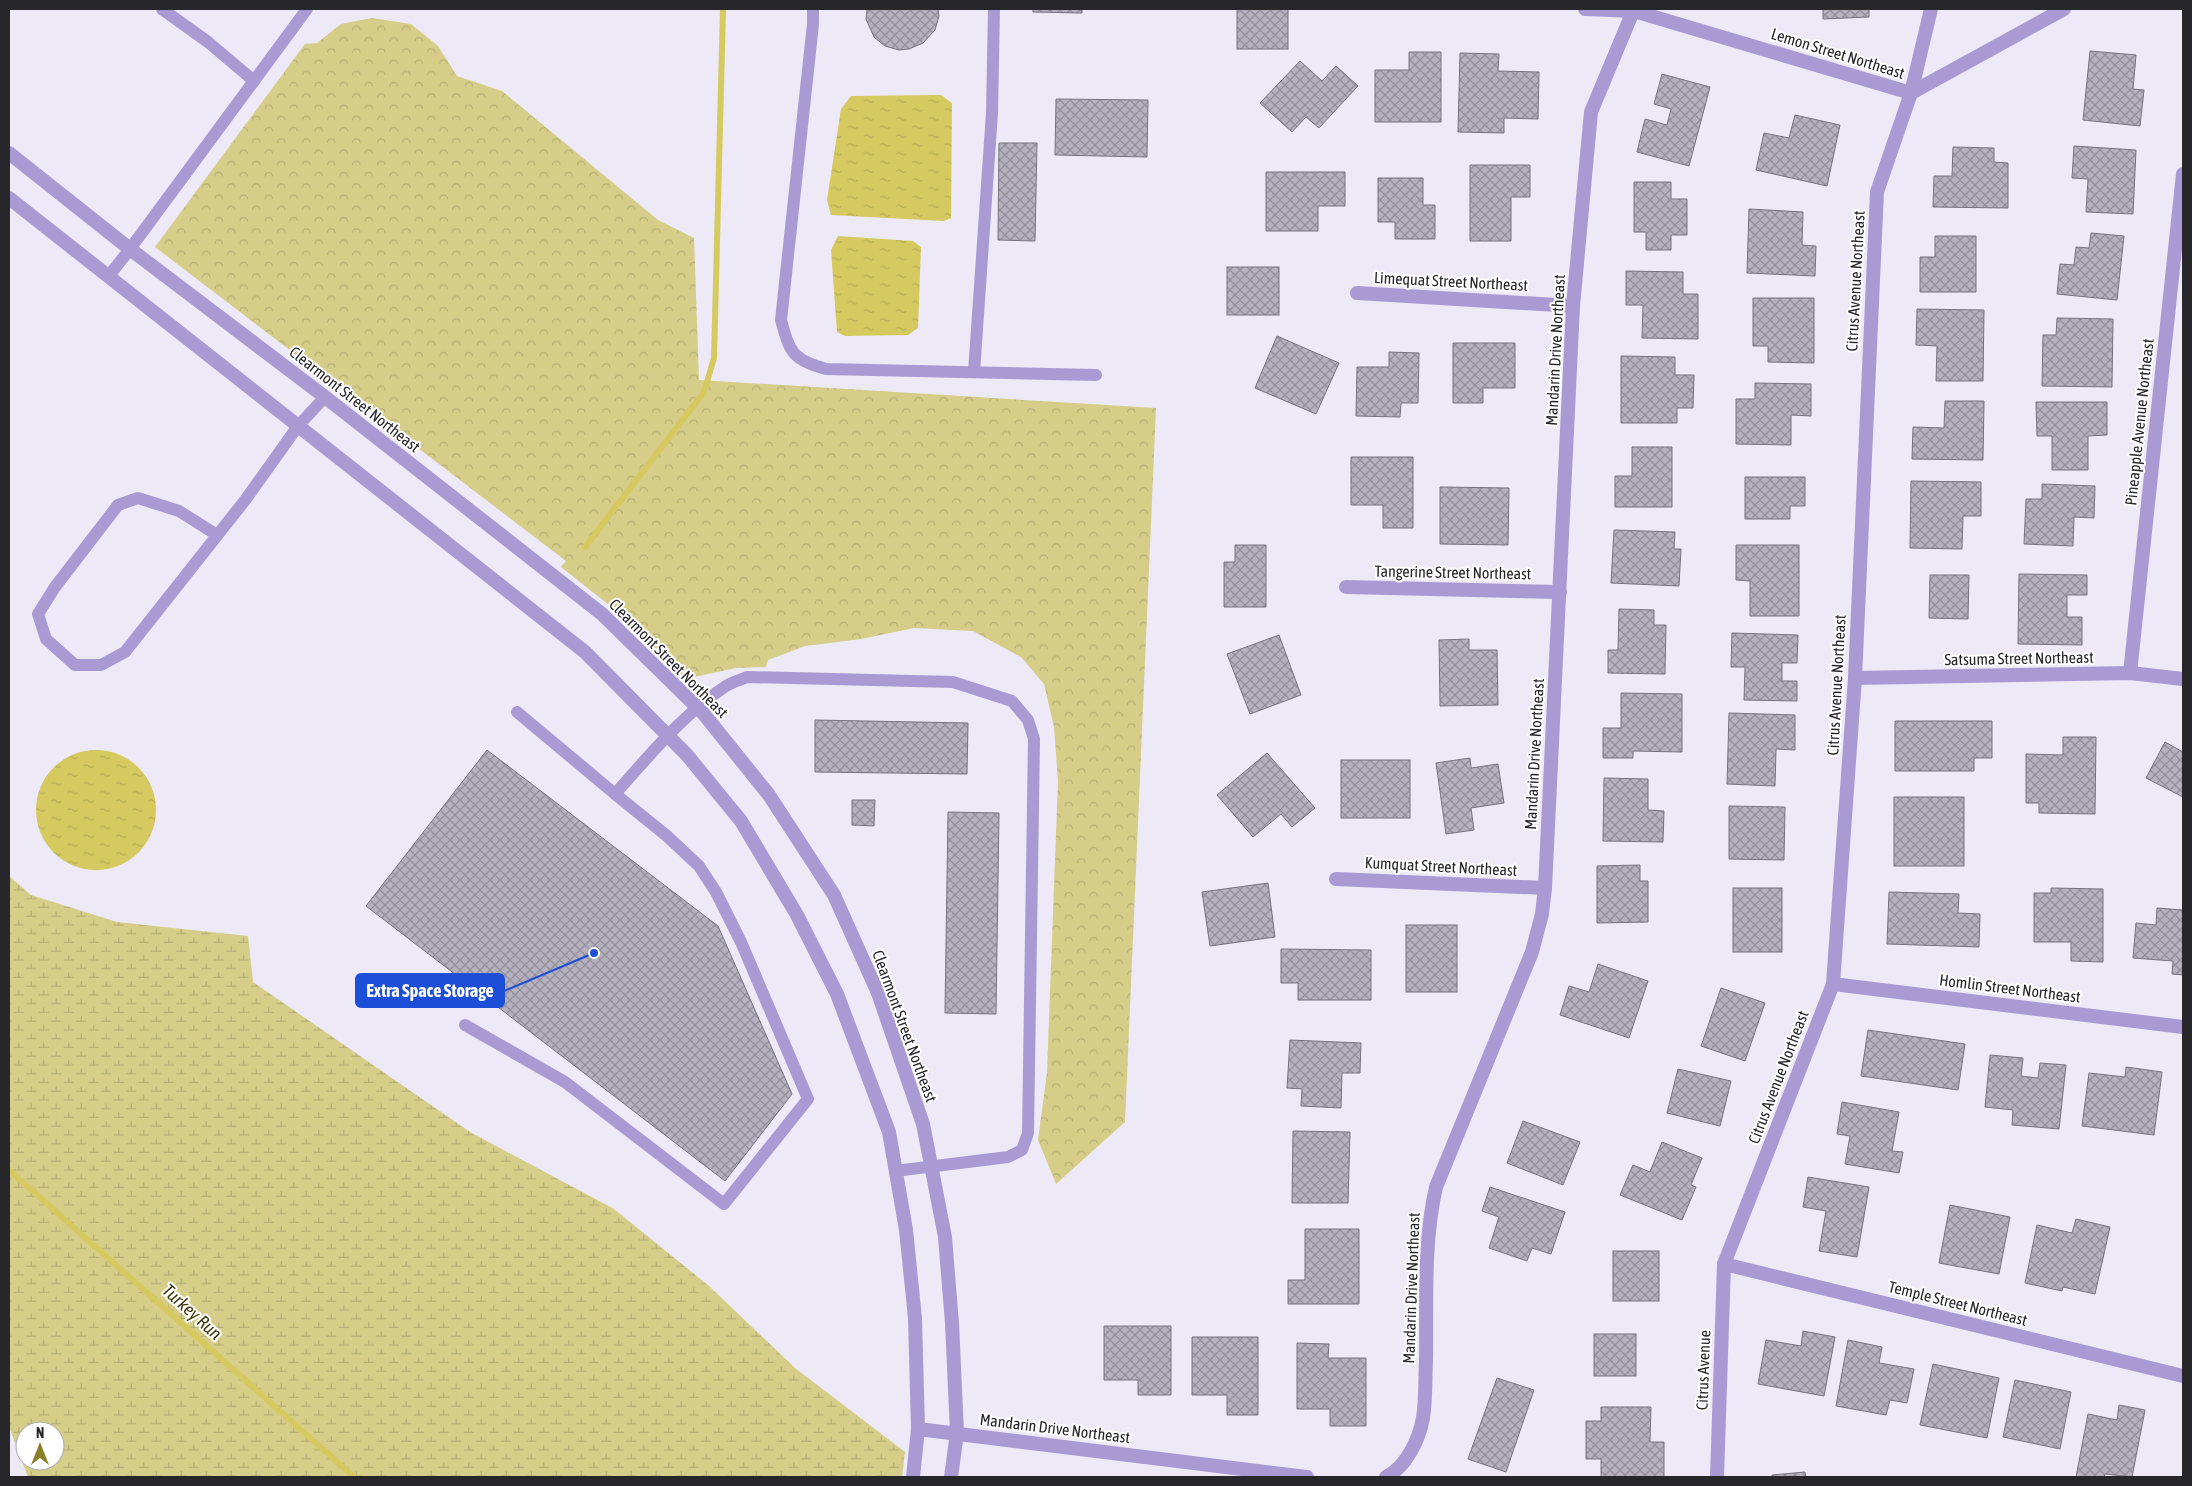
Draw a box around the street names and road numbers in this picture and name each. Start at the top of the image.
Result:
street label: Lemon Street Northeast [1769,24,1907,82]
street label: Citrus Avenue Northeast [1842,210,1868,352]
street label: Limequat Street Northeast [1373,268,1529,295]
street label: Mandarin Drive Northeast [1542,274,1568,426]
street label: Pineapple Avenue Northeast [2121,337,2158,506]
street label: Clearmont Street Northeast [286,343,424,456]
street label: Tangerine Street Northeast [1374,562,1532,583]
street label: Clearmont Street Northeast [606,595,732,721]
street label: Citrus Avenue Northeast [1823,614,1849,756]
street label: Satsuma Street Northeast [1944,648,2094,668]
street label: Mandarin Drive Northeast [1521,678,1547,830]
street label: Kumquat Street Northeast [1364,853,1518,880]
street label: Clearmont Street Northeast [869,948,941,1105]
street label: Homlin Street Northeast [1938,970,2082,1006]
street label: Citrus Avenue Northeast [1744,1008,1812,1146]
street label: Mandarin Drive Northeast [1399,1212,1423,1364]
street label: Temple Street Northeast [1887,1277,2029,1330]
street label: Citrus Avenue [1693,1330,1713,1410]
street label: Mandarin Drive Northeast [979,1410,1132,1446]

